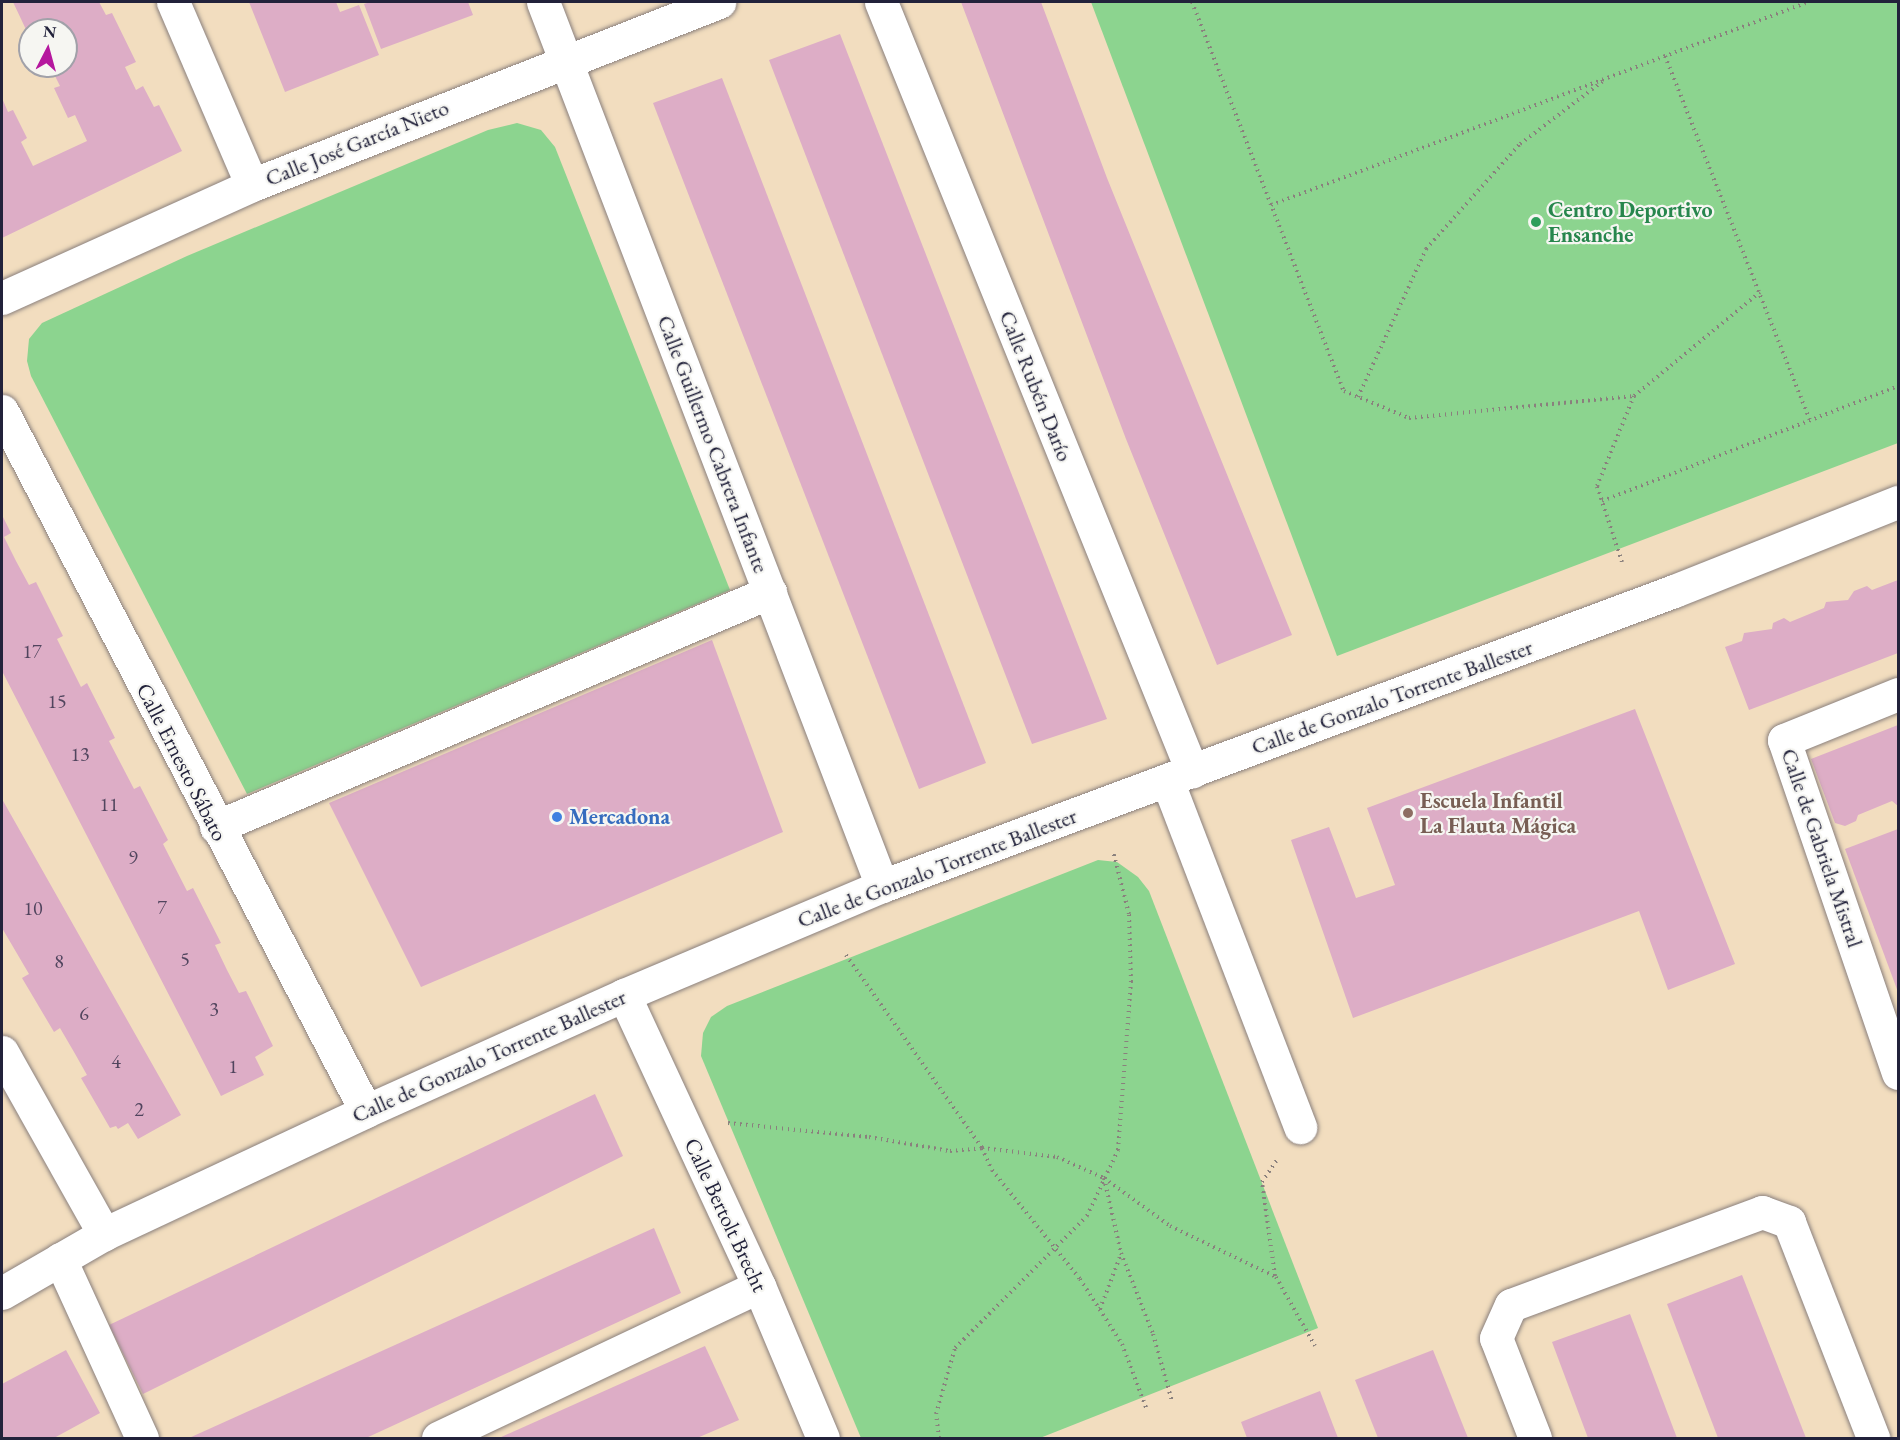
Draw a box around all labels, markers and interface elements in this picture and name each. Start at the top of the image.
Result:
north arrow [18,18,78,78]
text: N [42,20,57,43]
street label: Calle José García Nieto [262,94,452,192]
place label: Centro Deportivo Ensanche [1548,196,1713,248]
marker: Centro Deportivo Ensanche [1529,215,1543,229]
street label: Calle Rubén Darío [994,307,1078,465]
street label: Calle Guillermo Cabrera Infante [652,312,774,576]
street label: Calle de Gonzalo Torrente Ballester [1248,634,1536,760]
house number: 17 [22,639,42,663]
street label: Calle Ernesto Sábato [131,679,233,845]
house number: 15 [47,689,67,713]
house number: 13 [70,742,90,766]
street label: Calle de Gabriela Mistral [1776,745,1868,951]
place label: Escuela Infantil La Flauta Mágica [1420,787,1576,838]
house number: 11 [99,792,119,816]
street label: Calle de Gonzalo Torrente Ballester [794,802,1080,934]
place label: Mercadona [569,804,670,830]
marker: Escuela Infantil La Flauta Mágica [1401,806,1415,820]
marker: Mercadona [550,810,564,824]
house number: 9 [128,845,138,869]
house number: 7 [157,895,167,919]
house number: 10 [23,896,43,920]
house number: 5 [180,947,190,971]
house number: 8 [54,949,64,973]
street label: Calle de Gonzalo Torrente Ballester [348,984,630,1128]
house number: 3 [209,997,219,1021]
house number: 6 [79,1001,89,1025]
house number: 4 [111,1049,121,1073]
house number: 1 [228,1054,238,1078]
house number: 2 [134,1097,144,1121]
street label: Calle Bertolt Brecht [679,1134,773,1296]

